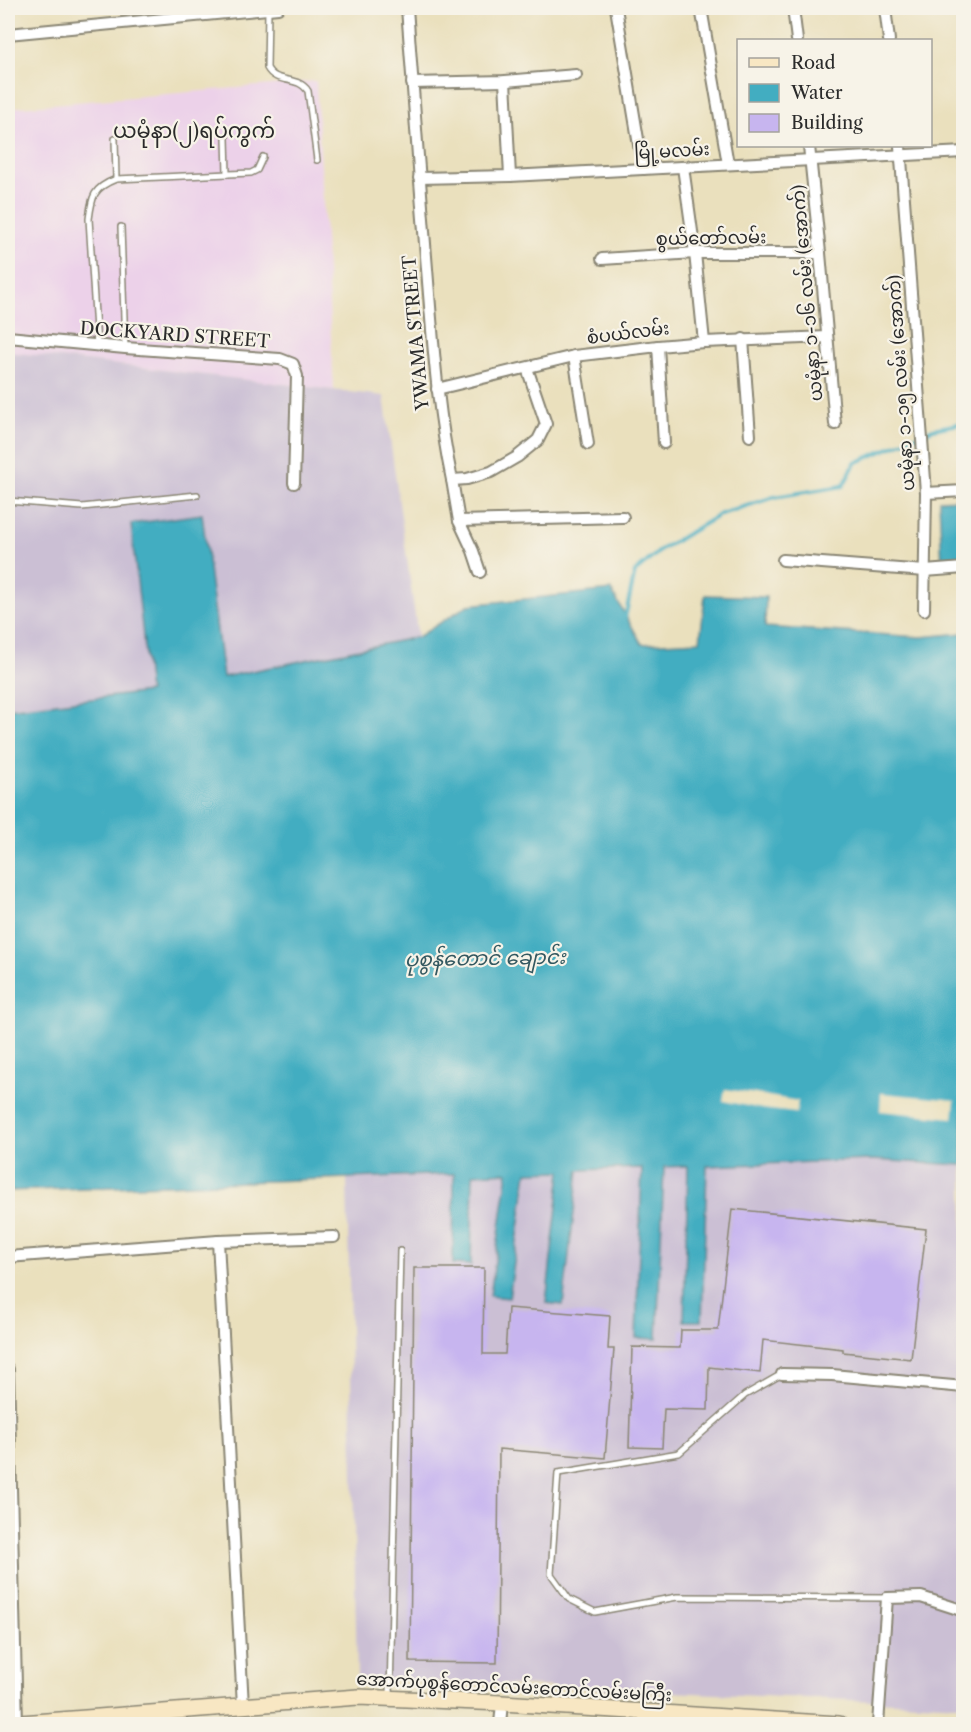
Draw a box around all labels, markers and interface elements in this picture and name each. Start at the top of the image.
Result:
legend [737,39,932,147]
text: Road [791,52,836,74]
text: Water [790,82,843,104]
text: Building [791,112,863,134]
district label: ယမုံနာ(၂)ရပ်ကွက် [113,115,275,148]
street label: မြို့မလမ်း [634,135,711,168]
street label: ယမုံနာ ၁-၁၆ လမ်း (အောက်) [785,183,831,402]
street label: စွယ်တော်လမ်း [655,224,767,254]
street label: YWAMA STREET [398,254,434,413]
street label: ယမုံနာ ၁-၁၅ လမ်း (အောက်) [880,274,924,492]
street label: စံပယ်လမ်း [585,315,671,349]
street label: DOCKYARD STREET [79,317,271,353]
water label: ပုစွန်တောင် ချောင်း [404,943,567,976]
street label: အောက်ပုစွန်တောင်လမ်းတောင်လမ်းမကြီး [355,1665,672,1710]

